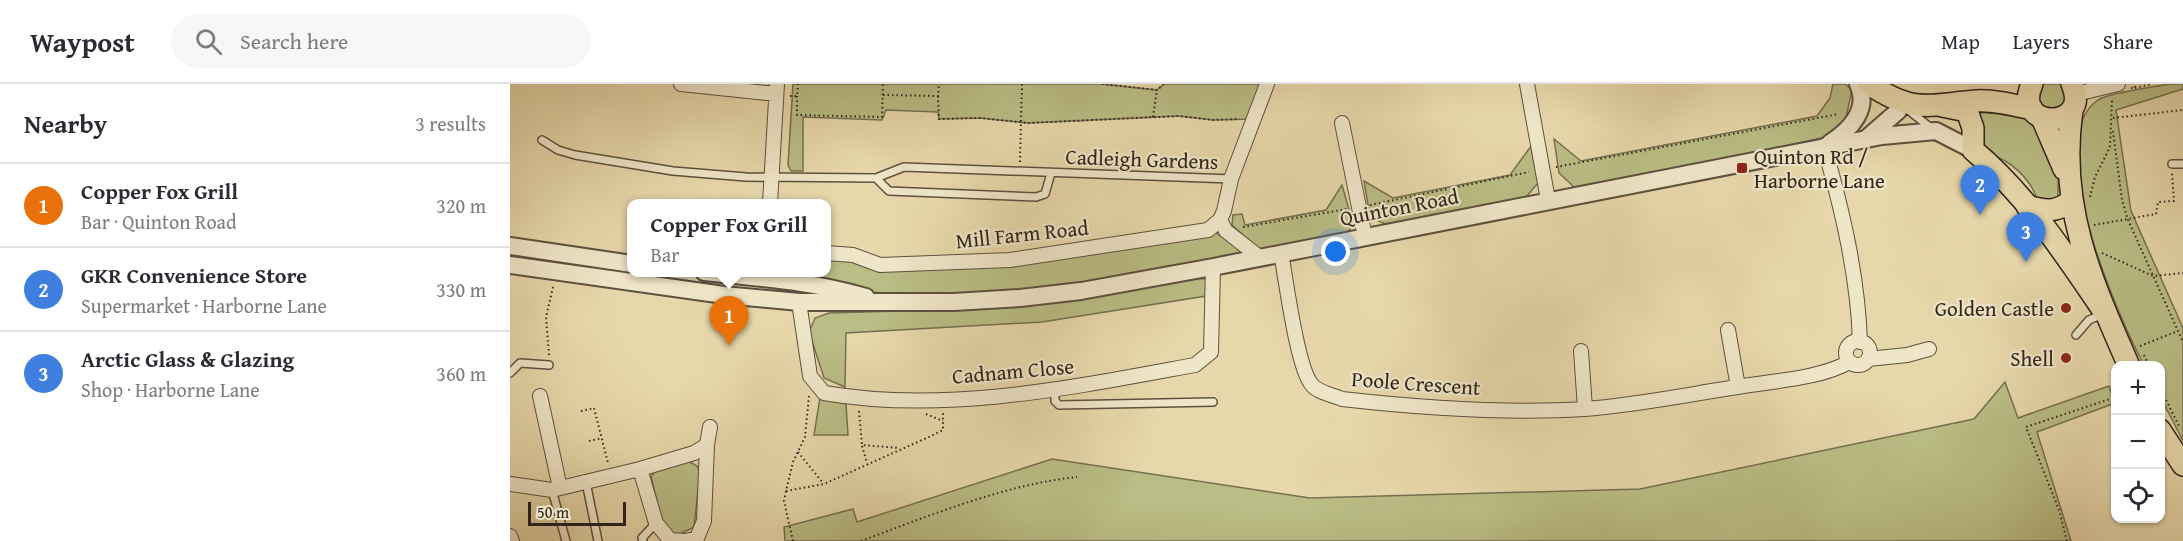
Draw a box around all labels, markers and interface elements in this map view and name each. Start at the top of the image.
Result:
search box [171,14,591,68]
text: Waypost [30,21,135,62]
icon: search [192,25,225,58]
text: Search here [240,25,348,57]
text: Map [1941,26,1980,57]
text: Layers [2013,26,2070,57]
text: Share [2103,26,2153,57]
text: Nearby [24,104,107,143]
text: 3 results [415,109,486,138]
street label: Cadleigh Gardens [1065,141,1219,177]
place label: Quinton Rd / Harborne Lane [1754,141,1885,196]
marker: Quinton Rd / Harborne Lane [1735,161,1749,175]
pin: 2 [1960,166,2000,215]
text: Copper Fox Grill [81,175,238,207]
street label: Quinton Road [1337,180,1462,234]
text: 1 [38,191,49,220]
text: 320 m [436,191,486,220]
popup [627,199,831,277]
text: Bar · Quinton Road [81,207,237,236]
text: Copper Fox Grill [650,208,808,240]
street label: Mill Farm Road [954,212,1091,256]
pin: 3 [2006,212,2046,262]
your location [1321,237,1350,266]
text: Bar [650,240,679,269]
text: GKR Convenience Store [81,259,307,291]
text: 2 [38,275,49,304]
text: 330 m [436,275,486,304]
text: Supermarket · Harborne Lane [81,291,327,320]
place label: Golden Castle [1935,293,2054,324]
pin: 1 [710,296,748,346]
marker: Golden Castle [2059,301,2073,315]
text: Arctic Glass & Glazing [81,343,294,375]
place label: Shell [2010,343,2054,374]
street label: Cadnam Close [951,350,1075,392]
marker: Shell [2059,351,2073,365]
text: 3 [38,359,49,388]
text: 360 m [436,359,486,388]
map controls [2111,361,2165,523]
button: + [2111,361,2165,415]
street label: Poole Crescent [1350,363,1482,403]
text: Shop · Harborne Lane [81,375,260,404]
button: − [2111,415,2165,469]
button: locate [2111,469,2165,523]
scale bar [528,499,626,526]
text: 50 m [537,500,569,524]

